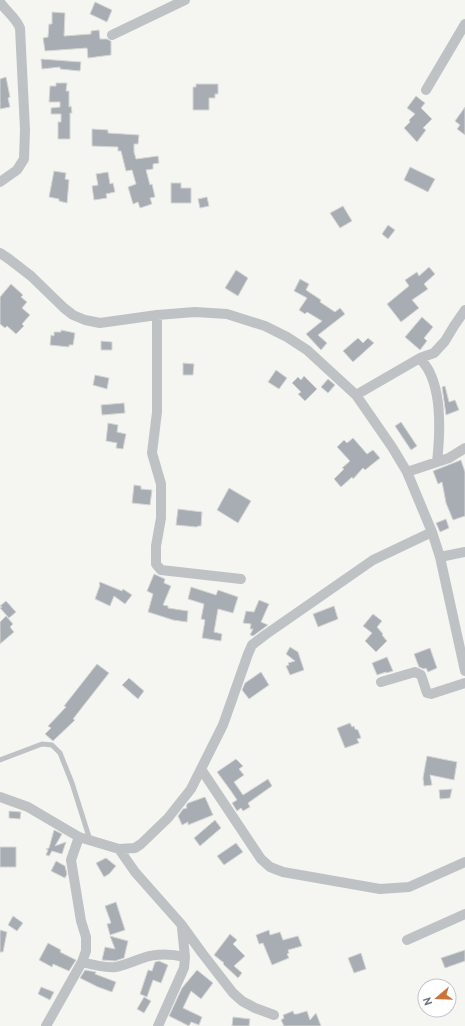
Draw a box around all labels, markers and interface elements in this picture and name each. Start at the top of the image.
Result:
north arrow [417,978,457,1018]
text: N [421,995,436,1007]

